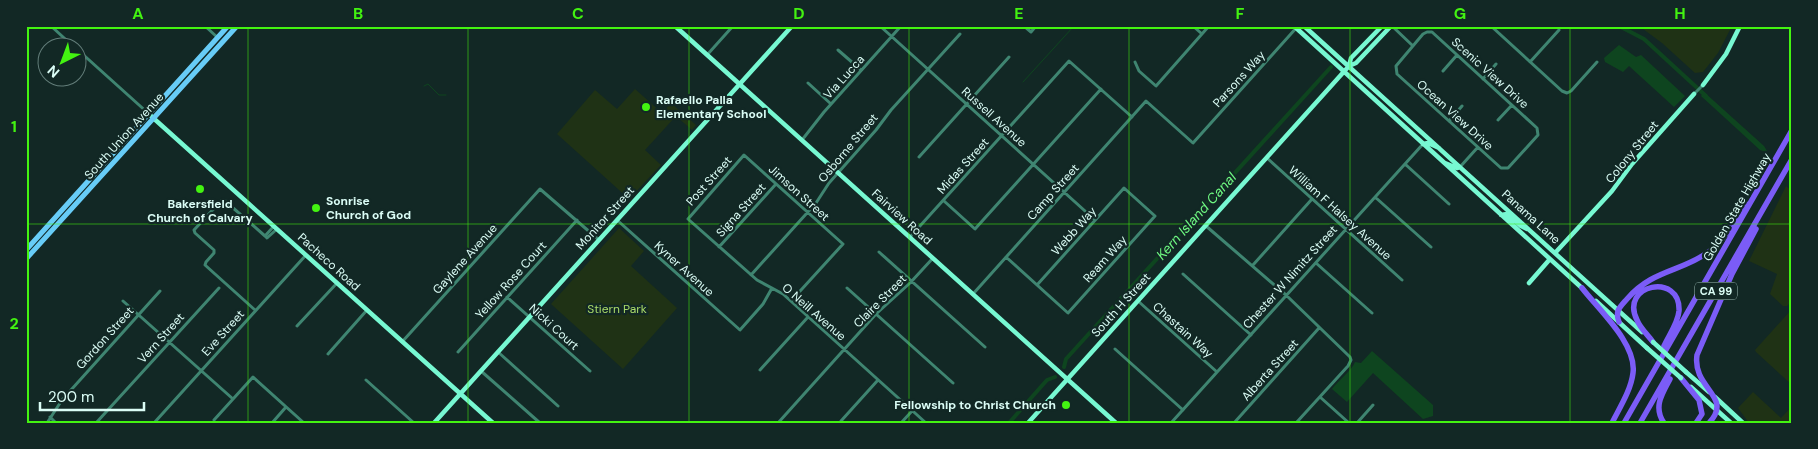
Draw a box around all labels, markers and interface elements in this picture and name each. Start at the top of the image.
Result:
text: A [132,3,144,24]
text: B [353,3,363,24]
text: C [572,3,584,24]
text: D [793,3,805,24]
text: E [1014,3,1024,24]
text: F [1236,3,1245,24]
text: G [1454,3,1466,24]
text: H [1674,3,1686,24]
street label: Scenic View Drive [1448,34,1532,112]
north arrow [38,38,88,88]
street label: Parsons Way [1209,47,1269,111]
street label: Via Lucca [820,52,868,102]
text: N [43,62,63,82]
street label: Ocean View Drive [1413,76,1497,154]
street label: Russell Avenue [958,84,1030,151]
street label: South Union Avenue [81,89,167,183]
place label: Rafaello Palla Elementary School [656,92,766,122]
marker: Rafaello Palla Elementary School [640,101,652,113]
street label: Osborne Street [814,110,882,186]
text: 1 [11,116,17,137]
street label: Colony Street [1602,117,1662,187]
street label: Midas Street [934,134,993,197]
street label: Golden State Highway [1699,150,1775,264]
street label: Post Street [683,153,736,209]
street label: Camp Street [1023,160,1083,224]
street label: Jimson Street [765,161,833,225]
street label: William F Halsey Avenue [1285,162,1395,264]
water label: Kern Island Canal [1152,168,1241,263]
street label: Signa Street [713,179,770,240]
marker: Bakersfield Church of Calvary [194,183,206,195]
street label: Monitor Street [572,183,638,253]
street label: Fairview Road [868,186,936,248]
street label: Panama Lane [1498,186,1564,248]
place label: Sonrise Church of God [326,193,411,223]
place label: Bakersfield Church of Calvary [147,196,253,226]
marker: Sonrise Church of God [310,202,322,214]
street label: Webb Way [1048,203,1100,259]
street label: Gaylene Avenue [429,220,501,298]
street label: Chester W Nimitz Street [1239,222,1341,332]
street label: Pacheco Road [294,230,364,294]
street label: Ream Way [1080,232,1131,286]
street label: Yellow Rose Court [472,238,550,322]
street label: Kyner Avenue [651,238,717,300]
street label: South H Street [1088,269,1154,340]
street label: Claire Street [850,271,910,331]
street label: O Neill Avenue [779,280,849,344]
road number: CA 99 [1695,282,1737,300]
street label: Chastain Way [1149,299,1217,362]
street label: Nicki Court [526,300,583,354]
park label: Stiern Park [587,301,647,317]
street label: Gordon Street [73,303,138,373]
street label: Eve Street [198,306,248,359]
street label: Vern Street [134,309,188,367]
text: 2 [9,313,19,334]
street label: Alberta Street [1238,336,1302,404]
scale bar [40,379,144,411]
text: 200 m [48,387,94,407]
place label: Fellowship to Christ Church [894,397,1056,413]
marker: Fellowship to Christ Church [1060,399,1072,411]

